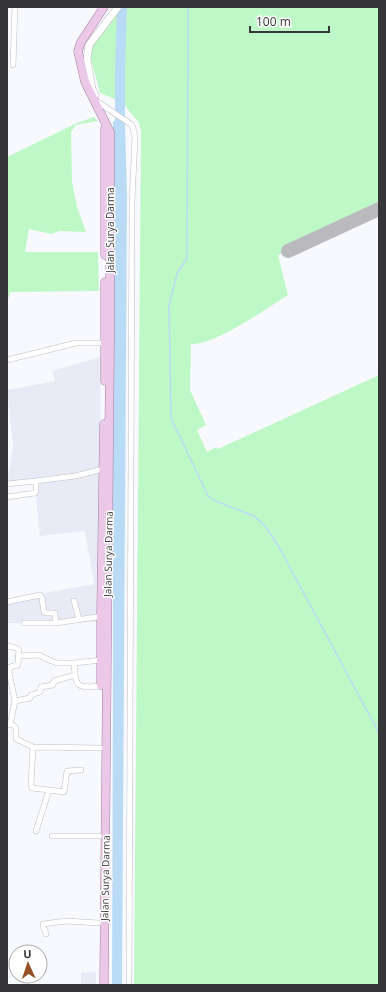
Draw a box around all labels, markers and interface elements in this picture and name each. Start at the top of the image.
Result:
scale bar [250,8,329,34]
text: 100 m [256,13,291,30]
street label: Jalan Surya Darma [103,187,117,274]
street label: Jalan Surya Darma [100,511,116,598]
street label: Jalan Surya Darma [97,835,113,922]
north arrow [8,944,48,984]
text: U [23,946,32,961]

